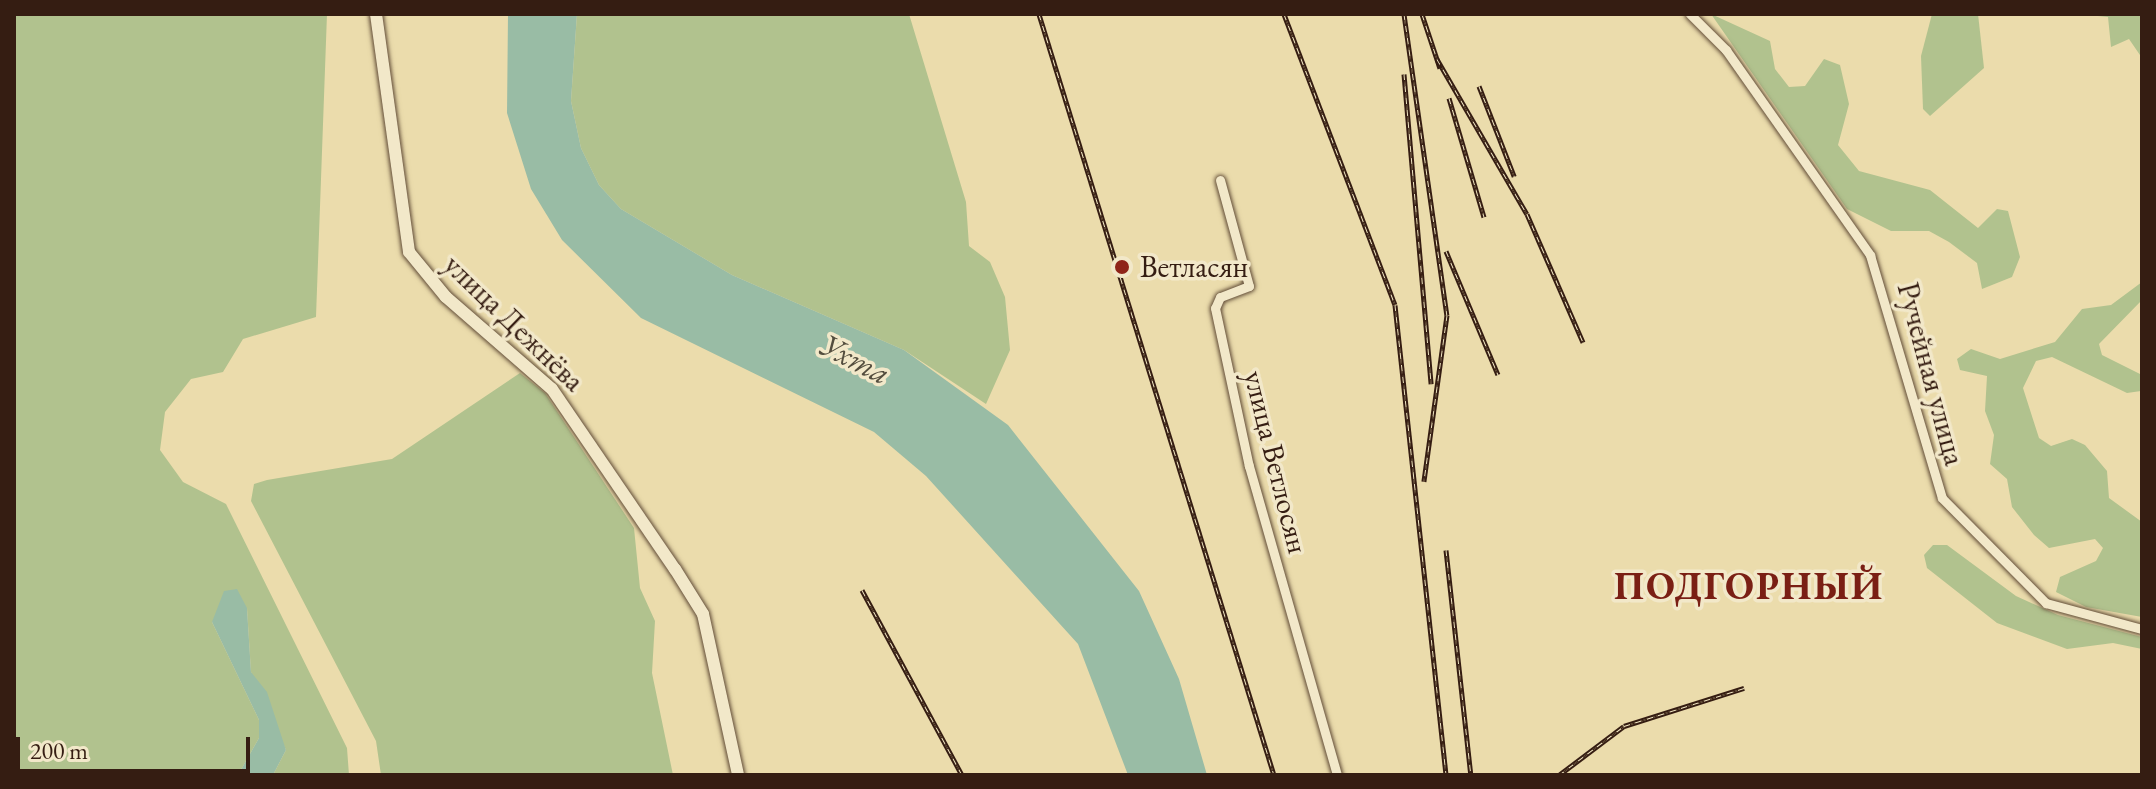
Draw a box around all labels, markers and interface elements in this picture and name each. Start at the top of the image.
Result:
street label: улица Дежнёва [436,247,592,399]
place label: Ветласян [1140,249,1248,285]
marker: Ветласян [1111,256,1133,278]
street label: Ручейная улица [1889,279,1973,469]
water label: Ухта [814,325,896,393]
street label: улица Ветлосян [1236,367,1316,557]
district label: ПОДГОРНЫЙ [1614,563,1884,609]
scale bar [20,721,254,771]
text: 200 m [30,735,88,766]

